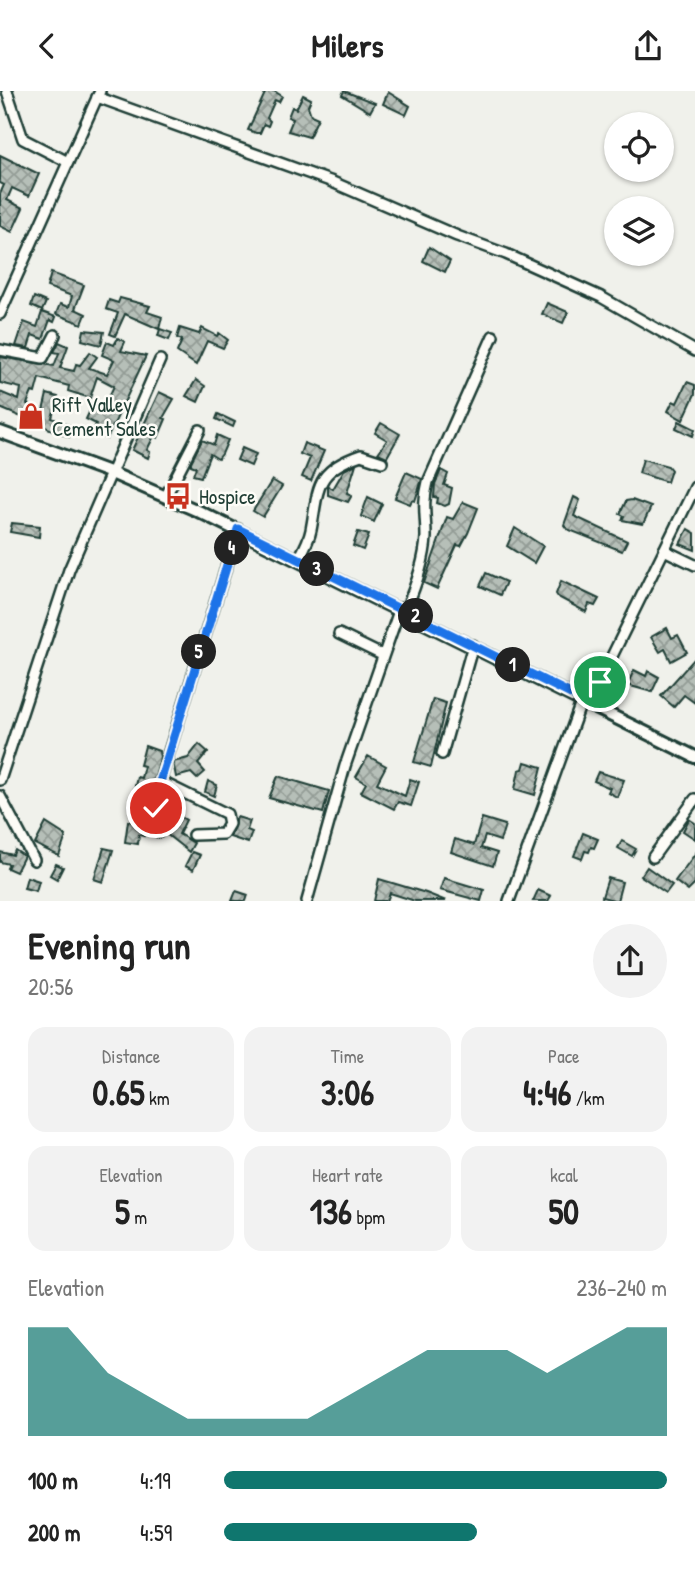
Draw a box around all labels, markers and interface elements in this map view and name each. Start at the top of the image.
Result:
text: Milers [311,24,384,67]
icon: back [28,27,66,65]
icon: share [629,27,667,65]
map controls [604,112,674,266]
button: locate [604,112,674,182]
button: layers [604,196,674,266]
place label: Rift Valley Cement Sales [52,390,156,443]
shop icon: Rift Valley Cement Sales [16,401,46,431]
bus stop icon: Hospice [163,481,193,511]
place label: Hospice [199,482,256,511]
pin: 4 [215,531,250,566]
text: 4 [228,534,235,560]
pin: 3 [300,552,334,587]
text: 3 [312,555,321,581]
pin: 2 [398,599,434,633]
text: 2 [411,602,420,628]
pin: 5 [182,635,216,669]
text: 5 [194,638,203,664]
pin: 1 [496,647,530,683]
text: 1 [509,651,516,677]
pin [570,652,630,712]
icon: arrive [581,663,619,701]
pin [126,778,186,838]
icon: check [137,789,175,827]
text: Evening run [28,919,191,971]
button: share [593,924,667,998]
text: 20:56 [28,971,73,1002]
text: Distance [102,1043,160,1069]
text: Time [331,1043,364,1069]
text: Pace [548,1043,580,1069]
text: 0.65 [93,1069,145,1116]
text: 3:06 [321,1069,374,1116]
text: 4:46 [523,1069,571,1116]
text: km [145,1085,170,1111]
text: /km [571,1085,605,1111]
text: Elevation [100,1162,163,1188]
text: Heart rate [312,1162,383,1188]
text: kcal [550,1162,578,1188]
text: 5 [115,1188,130,1235]
text: 136 [310,1188,352,1235]
text: 50 [549,1188,579,1235]
text: m [130,1204,147,1230]
text: bpm [352,1204,385,1230]
text: Elevation [28,1272,104,1303]
text: 236–240 m [576,1272,667,1303]
text: 100 m [28,1465,78,1496]
text: 4:19 [140,1465,171,1496]
text: 200 m [28,1517,80,1548]
text: 4:59 [140,1517,172,1548]

